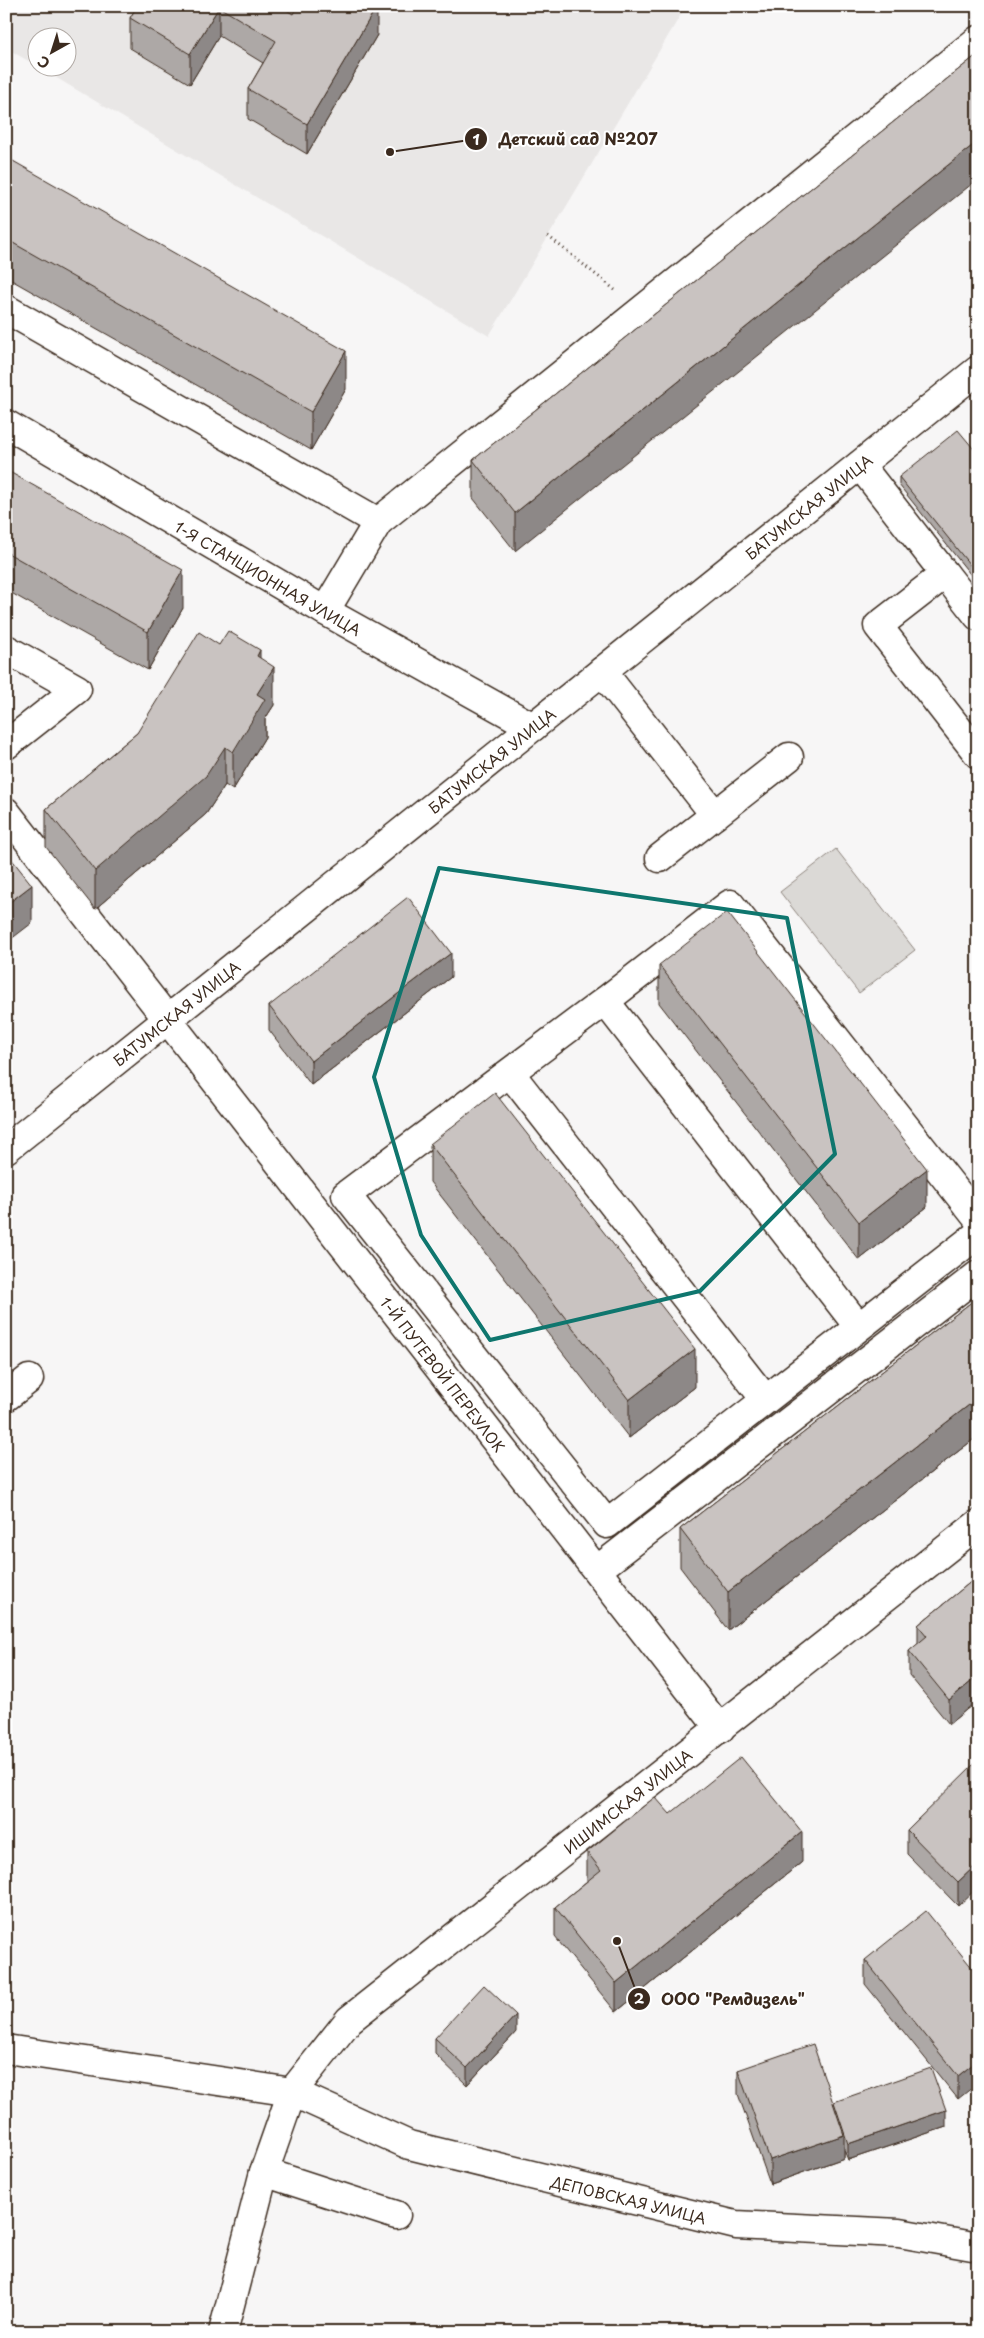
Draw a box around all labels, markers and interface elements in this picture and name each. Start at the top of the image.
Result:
north arrow [28,28,78,78]
text: С [33,51,54,74]
callout: Детский сад №207 [463,124,667,155]
text: Детский сад №207 [498,126,658,150]
text: 1 [472,127,480,150]
street label: БАТУМСКАЯ УЛИЦА [740,448,877,564]
street label: 1-Я СТАНЦИОННАЯ УЛИЦА [171,514,366,641]
street label: БАТУМСКАЯ УЛИЦА [423,702,560,818]
street label: БАТУМСКАЯ УЛИЦА [108,955,245,1071]
street label: 1-Й ПУТЕВОЙ ПЕРЕУЛОК [376,1291,511,1457]
street label: ИШИМСКАЯ УЛИЦА [558,1743,696,1859]
callout: ООО "Ремдизель" [626,1984,815,2015]
text: 2 [634,1986,645,2009]
text: ООО "Ремдизель" [661,1986,805,2010]
street label: ДЕПОВСКАЯ УЛИЦА [548,2168,709,2229]

